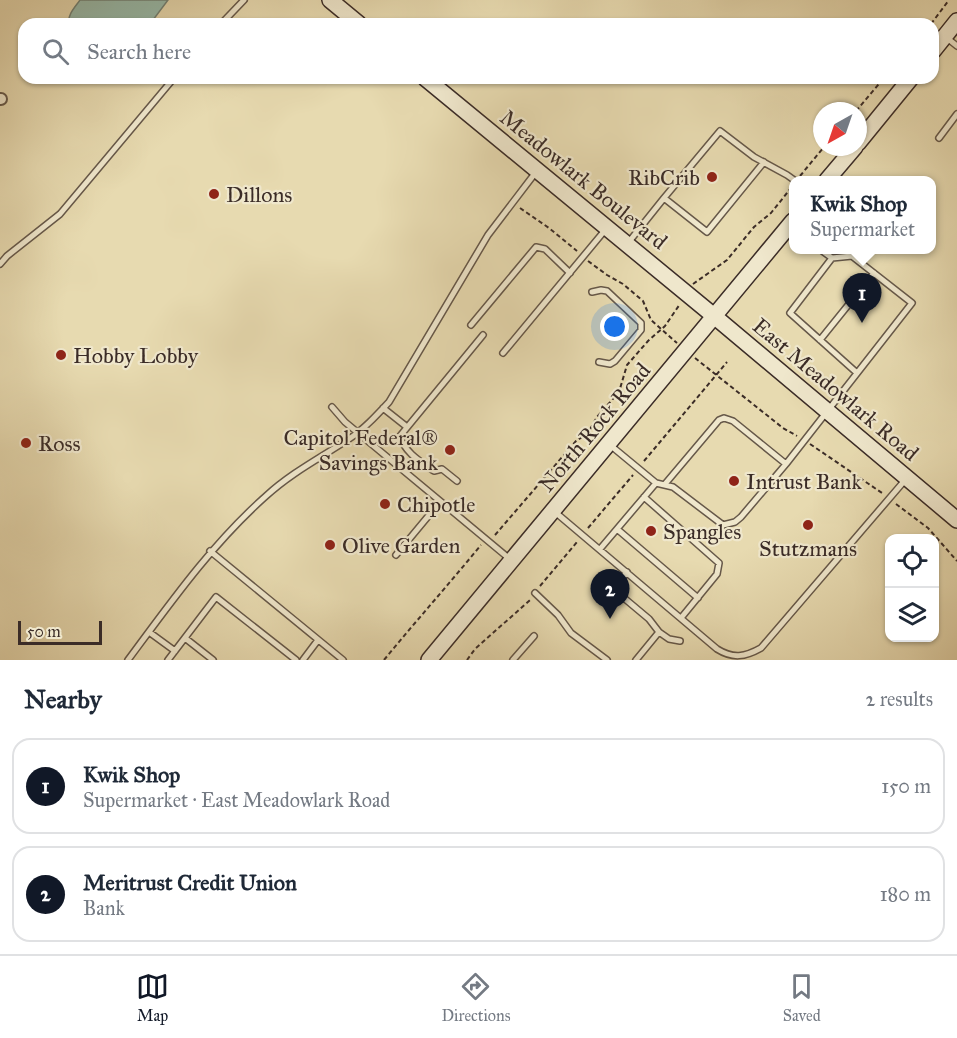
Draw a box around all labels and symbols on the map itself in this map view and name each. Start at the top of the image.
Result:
north arrow [813,102,867,156]
street label: Meadowlark Boulevard [495,104,673,255]
place label: RibCrib [628,164,700,191]
marker: RibCrib [705,170,719,184]
place label: Dillons [226,181,292,208]
marker: Dillons [207,187,221,201]
pin: 1 [842,274,882,323]
your location [600,312,629,341]
street label: East Meadowlark Road [747,312,924,467]
place label: Hobby Lobby [73,342,199,369]
marker: Hobby Lobby [54,348,68,362]
street label: North Rock Road [533,357,656,497]
place label: Capitol Federal® Savings Bank [284,424,439,476]
place label: Ross [38,430,81,457]
marker: Ross [19,436,33,450]
marker: Capitol Federal® Savings Bank [443,443,457,457]
place label: Intrust Bank [746,468,862,495]
marker: Intrust Bank [727,474,741,488]
place label: Chipotle [397,491,475,518]
marker: Chipotle [378,497,392,511]
place label: Spangles [663,518,741,545]
marker: Stutzmans [801,518,815,532]
marker: Spangles [644,524,658,538]
place label: Olive Garden [342,532,460,559]
place label: Stutzmans [759,535,857,562]
marker: Olive Garden [323,538,337,552]
pin: 2 [590,570,630,619]
scale bar [18,618,102,646]

